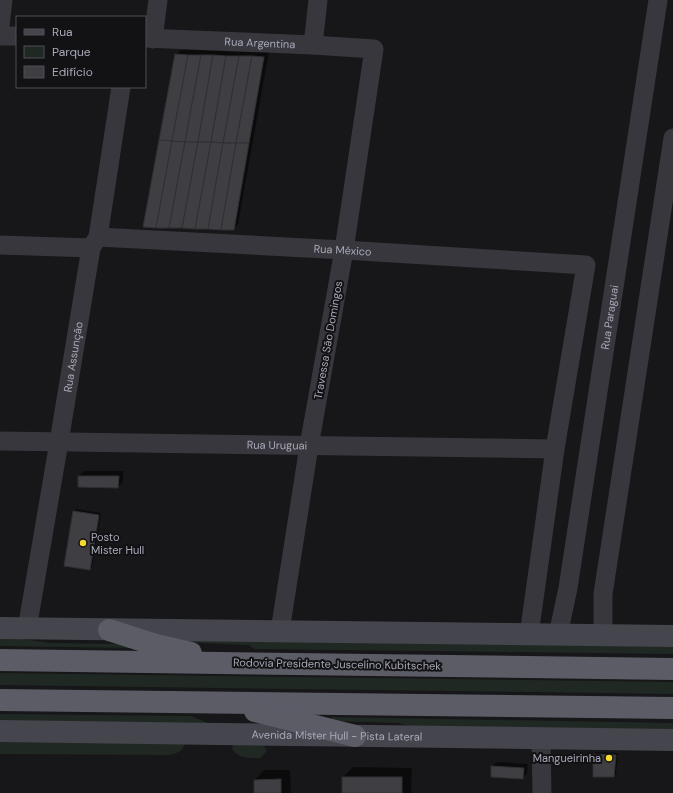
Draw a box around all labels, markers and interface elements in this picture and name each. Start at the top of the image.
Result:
legend [16,16,146,88]
text: Rua [52,24,73,40]
street label: Rua Argentina [224,34,296,51]
text: Parque [52,44,91,60]
text: Edifício [52,64,93,80]
street label: Rua México [313,241,372,259]
street label: Travessa São Domingos [311,280,345,400]
street label: Rua Paraguai [598,284,621,350]
street label: Rua Assunção [60,320,86,393]
street label: Rua Uruguai [247,438,307,452]
place label: Posto Mister Hull [91,530,144,557]
marker: Posto Mister Hull [78,538,88,548]
street label: Rodovia Presidente Juscelino Kubitschek [233,655,441,673]
street label: Avenida Mister Hull - Pista Lateral [252,727,422,744]
place label: Mangueirinha [533,751,601,765]
marker: Mangueirinha [604,753,614,763]

